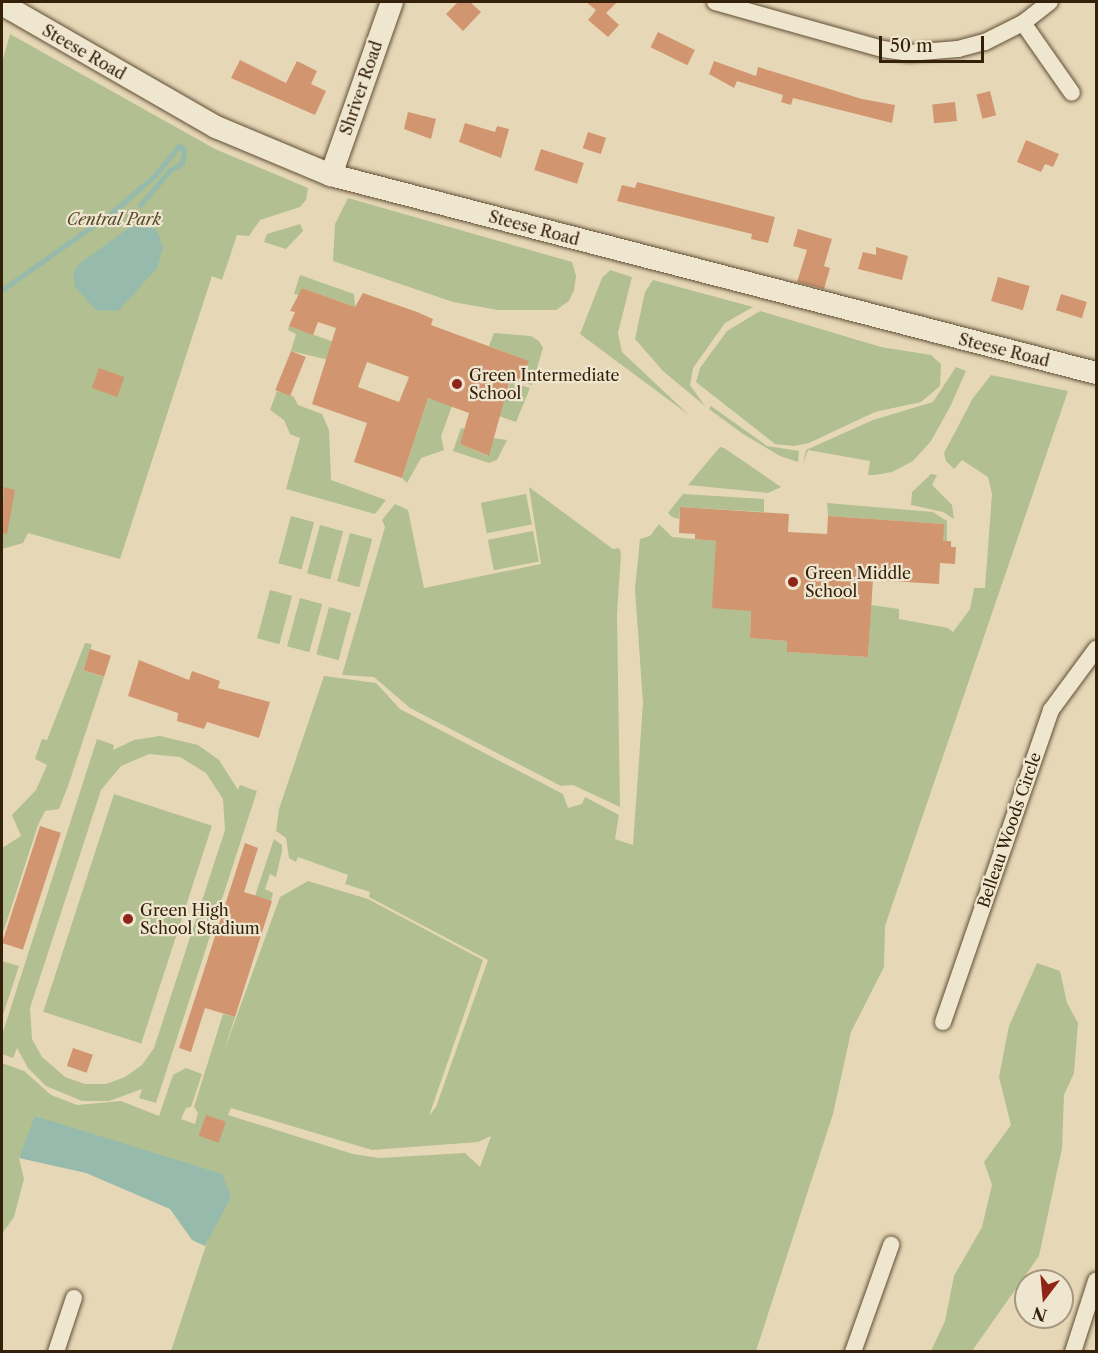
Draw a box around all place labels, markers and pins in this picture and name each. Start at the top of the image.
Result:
place label: Green Intermediate School [469,365,620,403]
marker: Green Intermediate School [450,377,464,391]
place label: Green Middle School [805,563,911,601]
marker: Green Middle School [786,575,800,589]
place label: Green High School Stadium [140,900,260,938]
marker: Green High School Stadium [121,912,135,926]

